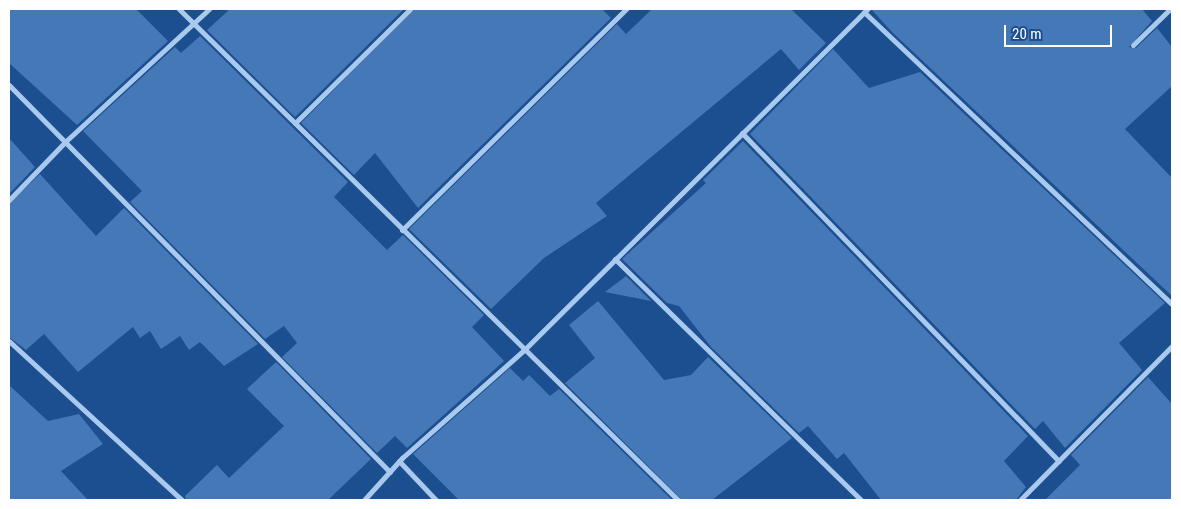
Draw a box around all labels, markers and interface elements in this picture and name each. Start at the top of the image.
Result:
scale bar [1006,15,1114,47]
text: 20 m [1012,25,1042,43]

